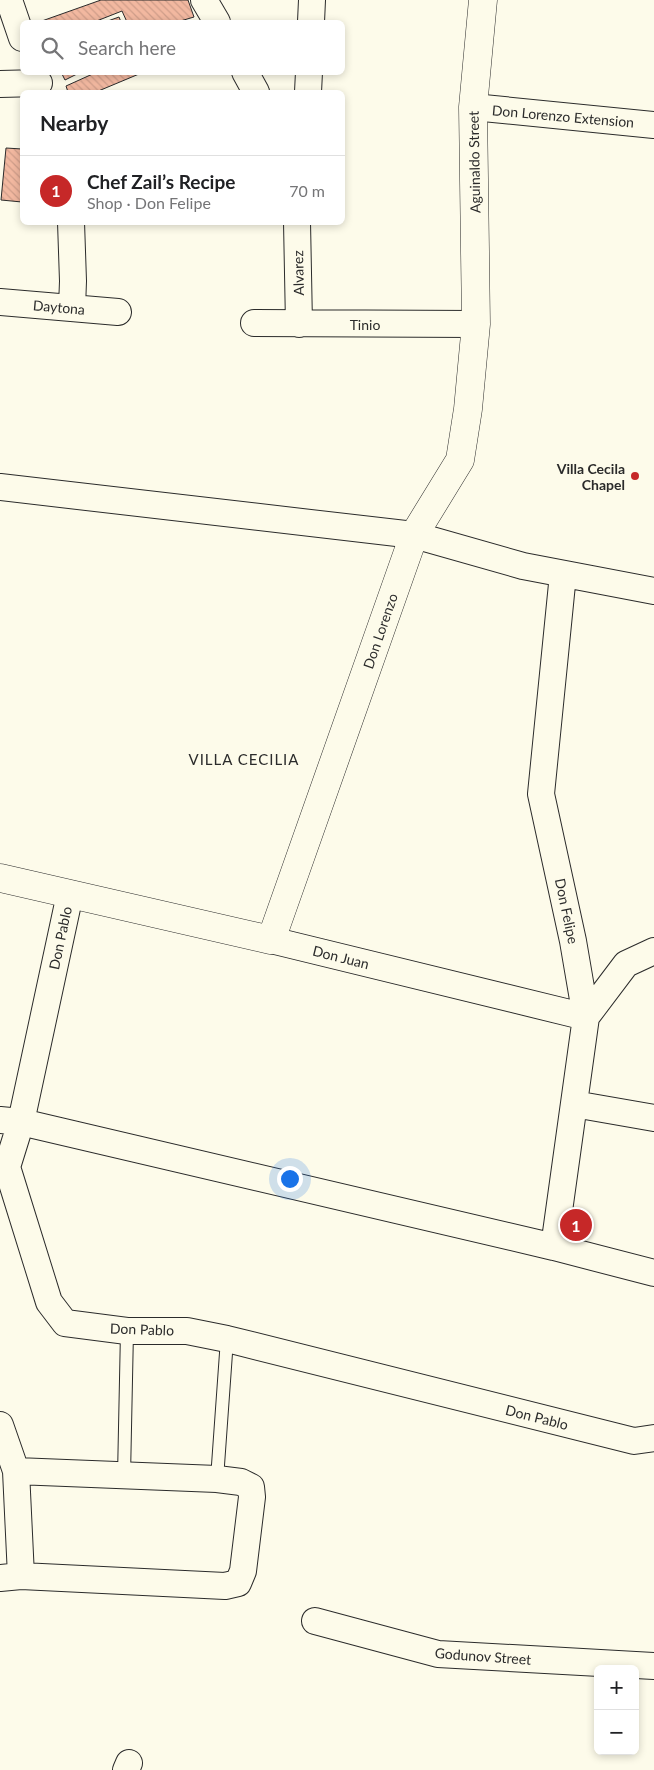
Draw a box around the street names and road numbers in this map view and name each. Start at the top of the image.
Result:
street label: Don Lorenzo Extension [491,101,635,131]
street label: Aguinaldo Street [465,111,483,213]
street label: Alvarez [289,250,307,296]
street label: Daytona [32,296,86,318]
street label: Tinio [350,316,380,333]
street label: Don Lorenzo [359,591,401,671]
street label: Don Felipe [552,877,582,945]
street label: Don Pablo [45,905,75,971]
street label: Don Juan [311,942,371,972]
street label: Don Pablo [110,1319,174,1339]
street label: Don Pablo [504,1401,570,1433]
street label: Godunov Street [434,1644,532,1668]

